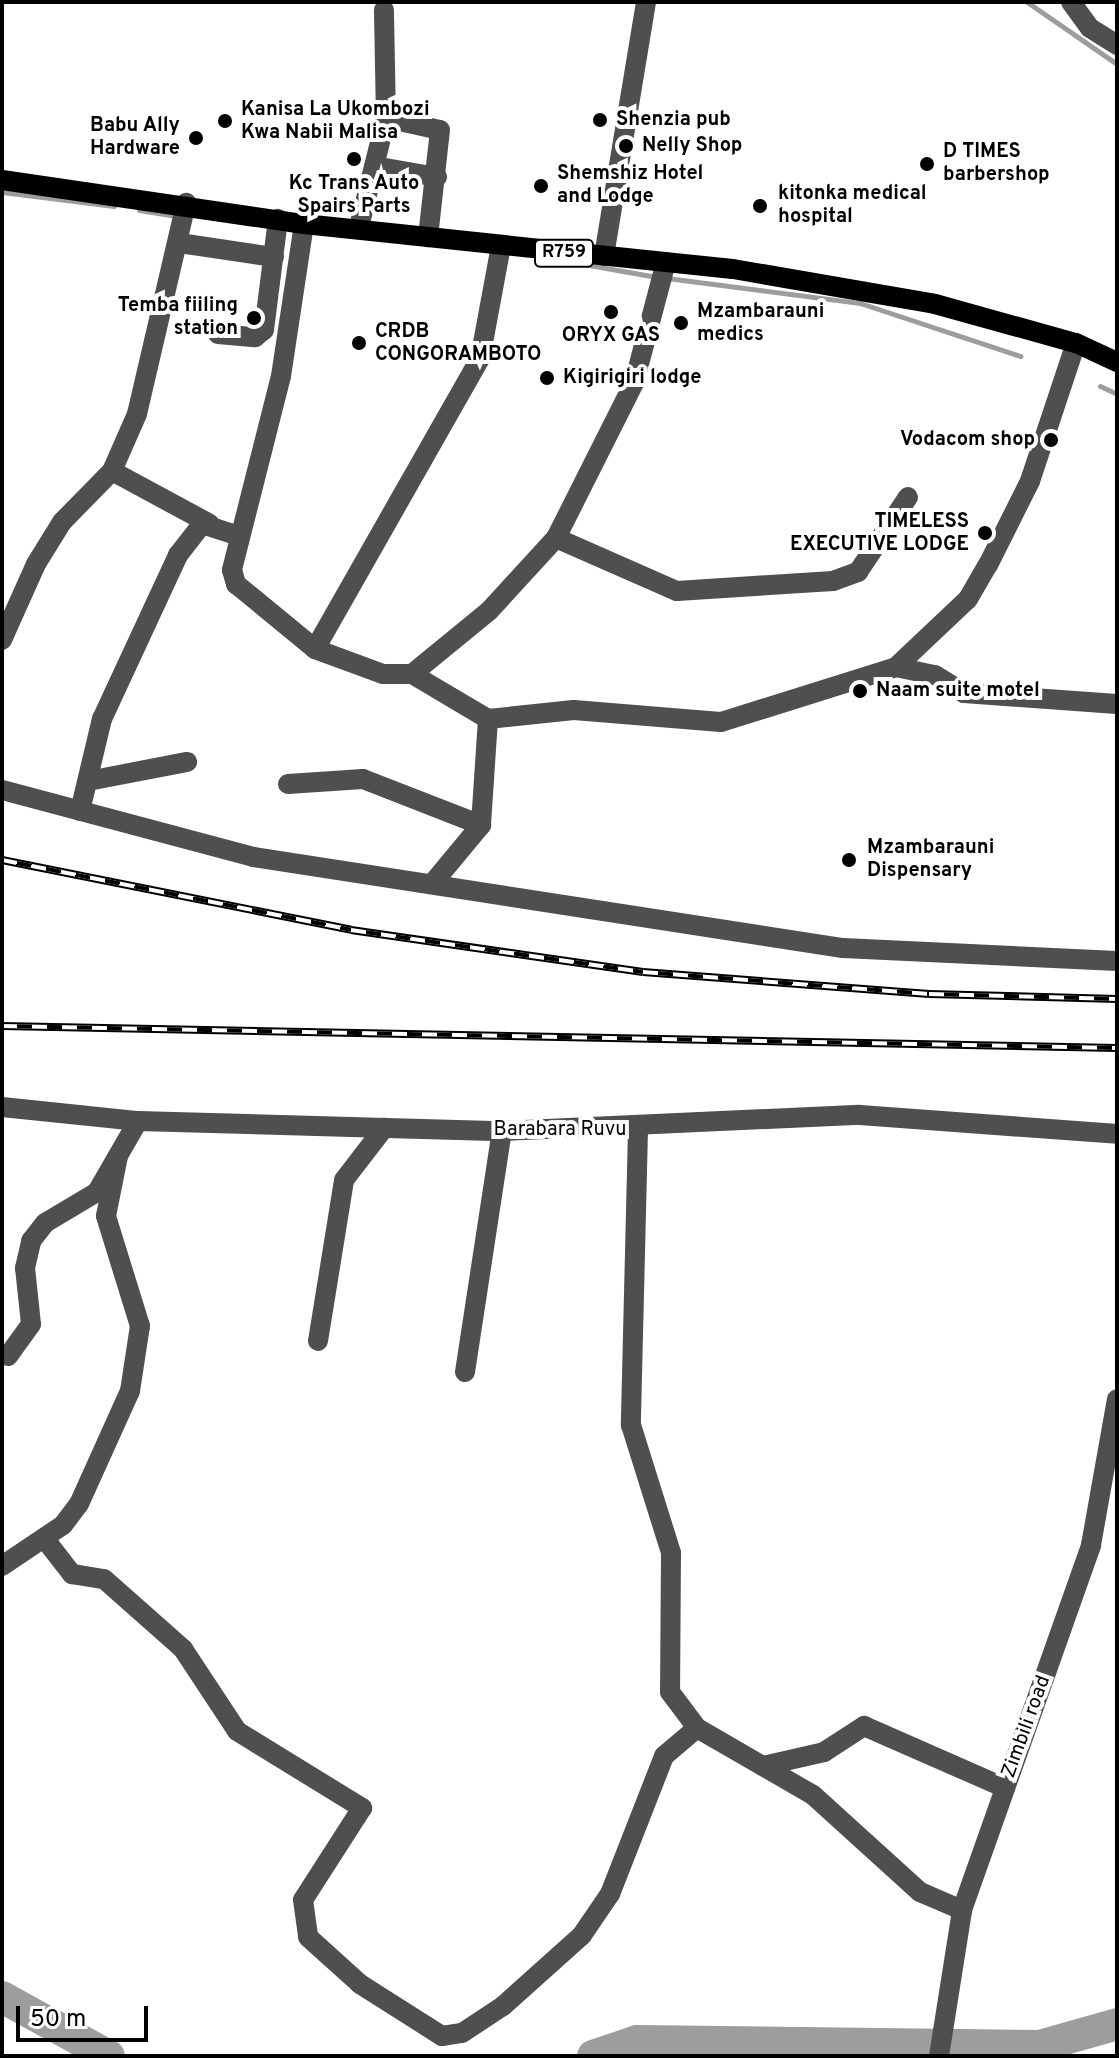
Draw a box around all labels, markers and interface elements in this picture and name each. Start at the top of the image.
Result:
place label: Kanisa La Ukombozi Kwa Nabii Malisa [241,98,430,145]
place label: Shenzia pub [616,108,731,132]
marker: Shenzia pub [591,111,609,129]
marker: Kanisa La Ukombozi Kwa Nabii Malisa [216,112,234,130]
place label: Babu Ally Hardware [89,114,180,161]
marker: Babu Ally Hardware [187,129,205,147]
place label: Nelly Shop [642,134,742,158]
marker: Nelly Shop [617,137,635,155]
place label: D TIMES barbershop [943,140,1050,187]
marker: Kc Trans Auto Spairs Parts [345,150,363,168]
marker: D TIMES barbershop [918,155,936,173]
place label: Shemshiz Hotel and Lodge [557,162,703,209]
place label: Kc Trans Auto Spairs Parts [288,172,420,219]
marker: Shemshiz Hotel and Lodge [532,177,550,195]
place label: kitonka medical hospital [778,182,927,229]
marker: kitonka medical hospital [749,195,771,217]
road number: R759 [534,239,594,267]
place label: Temba fiiling station [118,294,238,341]
place label: Mzambarauni medics [697,300,824,347]
marker: ORYX GAS [602,303,620,321]
marker: Temba fiiling station [245,309,263,327]
marker: Mzambarauni medics [672,314,690,332]
place label: CRDB CONGORAMBOTO [375,320,542,367]
place label: ORYX GAS [562,324,660,348]
marker: CRDB CONGORAMBOTO [350,334,368,352]
place label: Kigirigiri lodge [563,366,701,390]
marker: Kigirigiri lodge [538,369,556,387]
place label: Vodacom shop [900,428,1035,452]
marker: Vodacom shop [1042,431,1060,449]
place label: TIMELESS EXECUTIVE LODGE [790,510,969,557]
marker: TIMELESS EXECUTIVE LODGE [976,524,994,542]
place label: Naam suite motel [876,679,1040,703]
marker: Naam suite motel [851,682,869,700]
place label: Mzambarauni Dispensary [867,836,994,883]
marker: Mzambarauni Dispensary [838,849,860,871]
street label: Barabara Ruvu [494,1118,626,1142]
street label: Zimbili road [997,1673,1057,1781]
scale bar [20,1990,152,2040]
text: 50 m [30,2005,86,2035]

